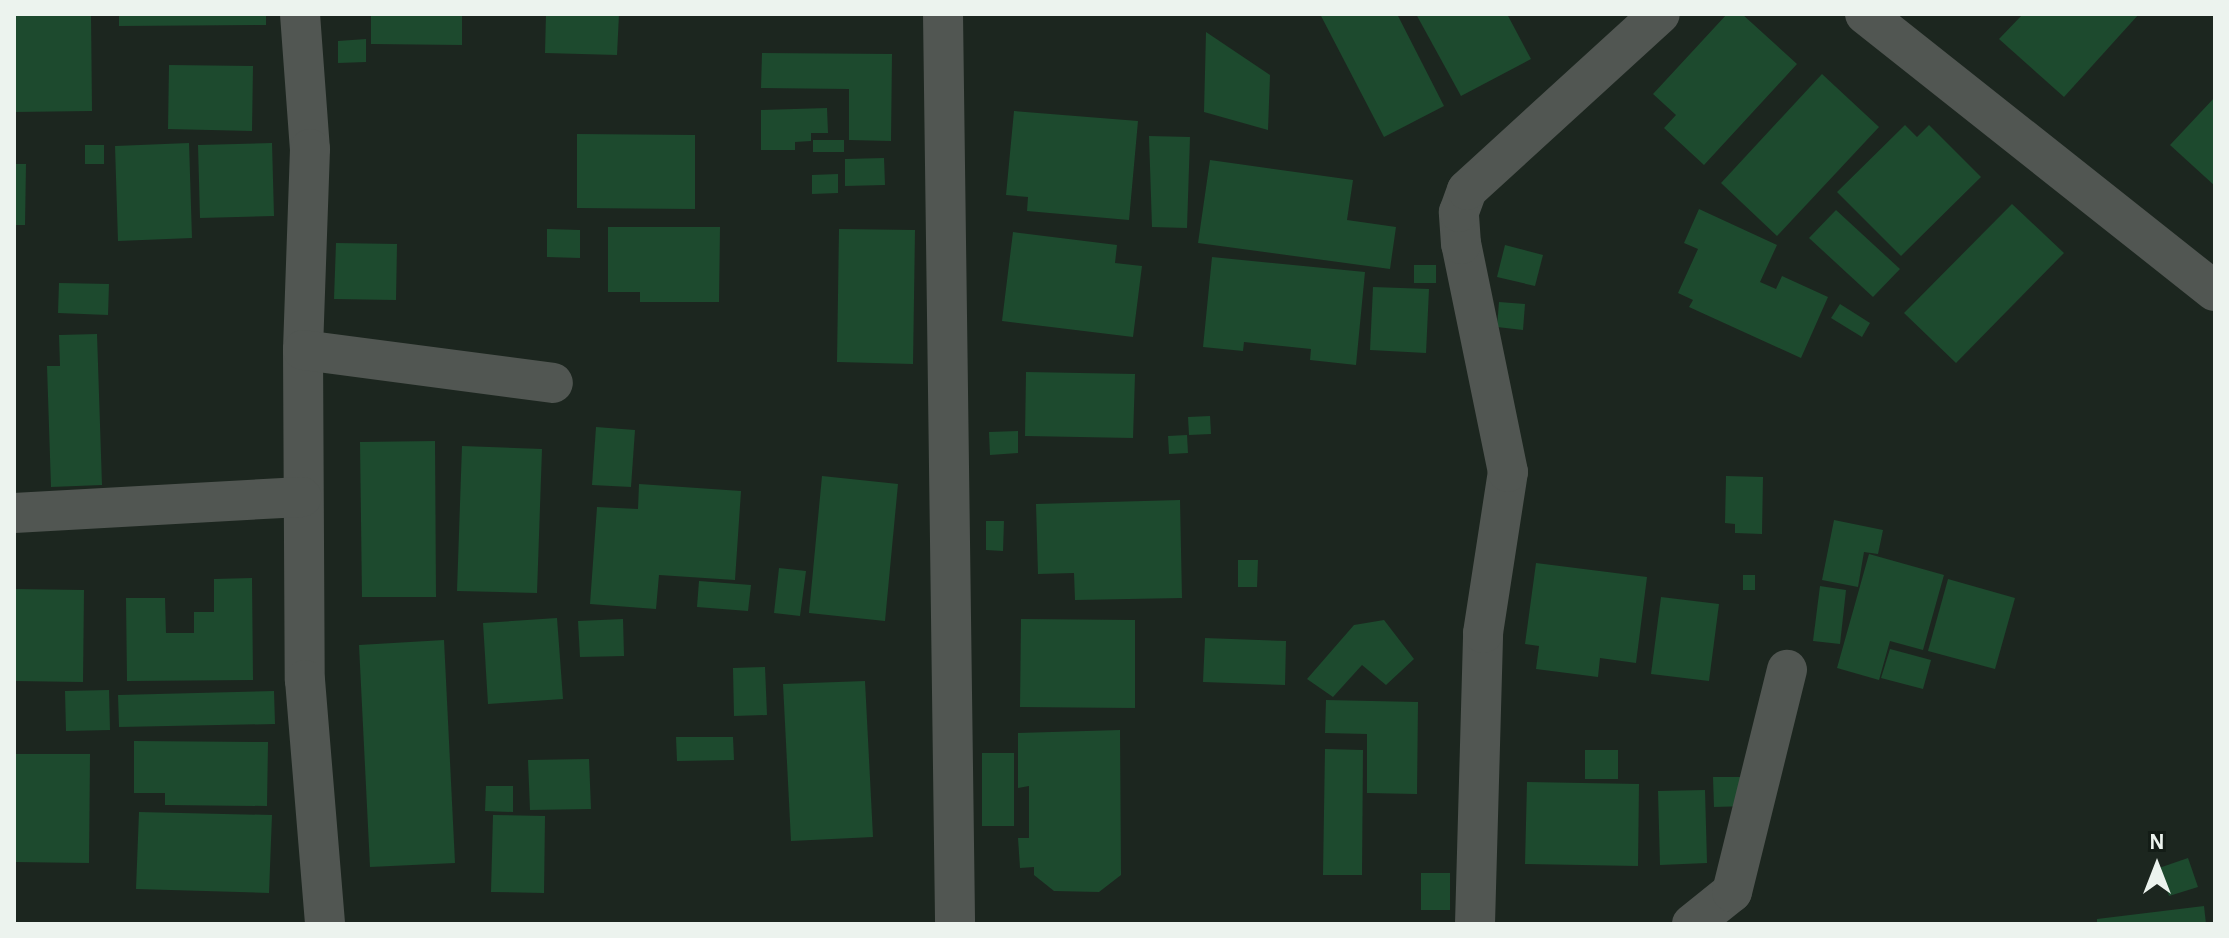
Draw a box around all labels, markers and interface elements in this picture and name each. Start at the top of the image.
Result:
north arrow [2117,826,2197,906]
text: N [2149,831,2165,853]

